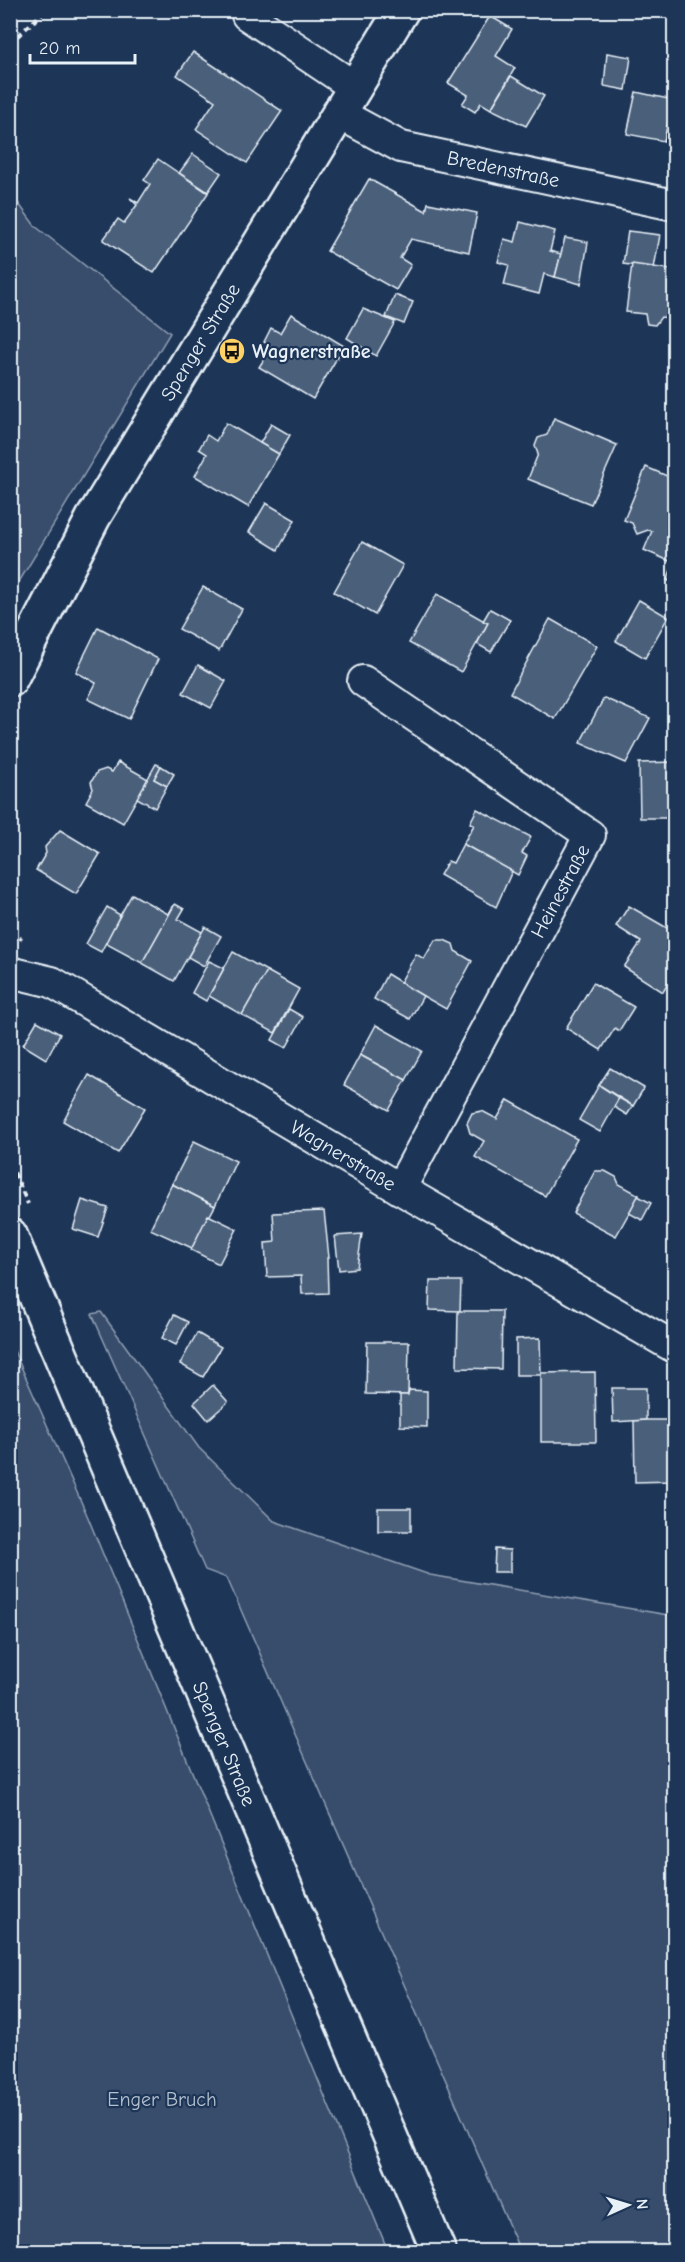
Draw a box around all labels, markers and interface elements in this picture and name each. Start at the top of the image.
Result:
scale bar [30,27,135,65]
text: 20 m [39,38,80,59]
street label: Bredenstraße [445,146,562,192]
street label: Spenger Straße [156,279,245,405]
bus stop icon: Wagnerstraße [217,336,247,366]
place label: Wagnerstraße [252,340,371,363]
street label: Heinestraße [526,841,595,942]
street label: Wagnerstraße [286,1115,400,1196]
street label: Spenger Straße [188,1678,261,1810]
park label: Enger Bruch [107,2088,217,2111]
north arrow [598,2175,658,2235]
text: N [633,2198,651,2210]

